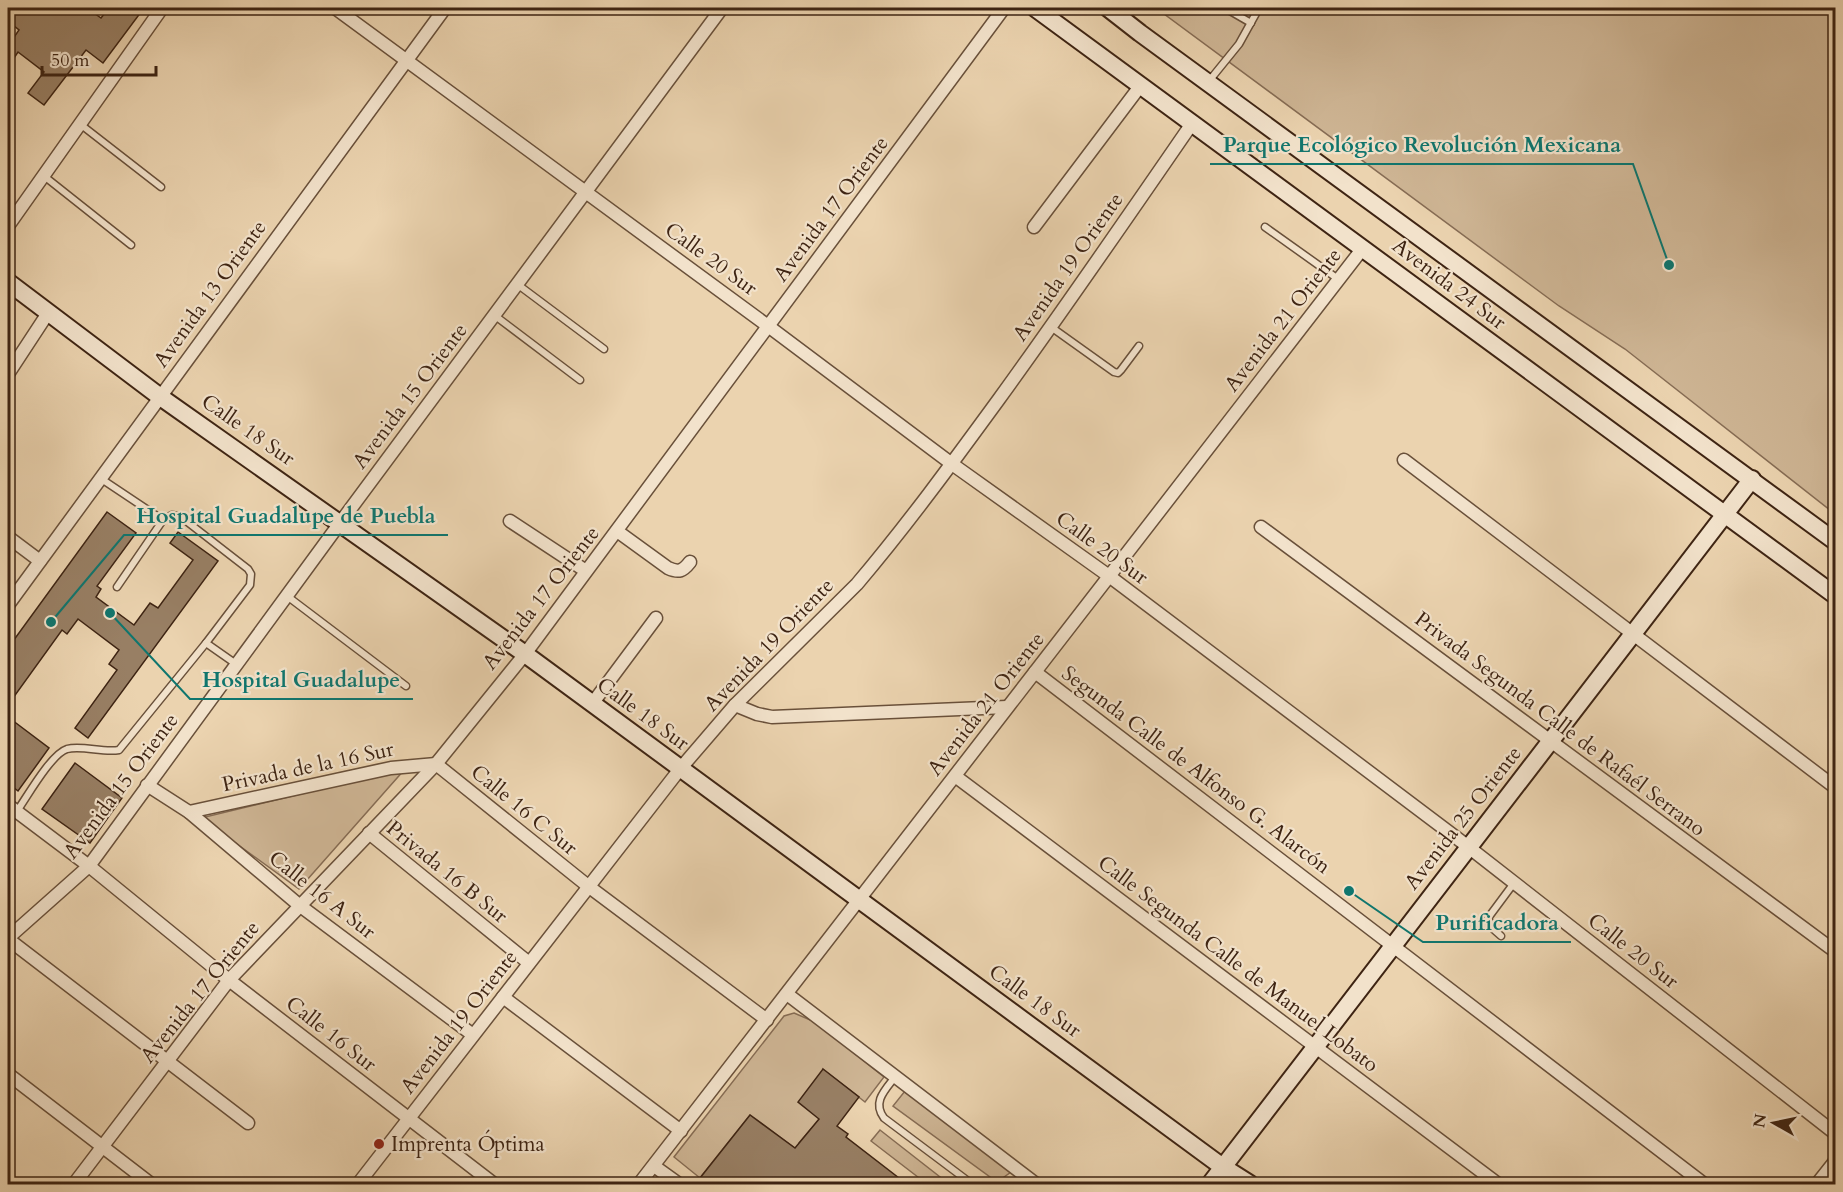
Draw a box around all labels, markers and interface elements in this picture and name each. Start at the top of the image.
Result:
scale bar [42,39,156,77]
text: 50 m [51,48,90,73]
callout: Parque Ecológico Revolución Mexicana [1210,124,1633,164]
street label: Avenida 17 Oriente [767,130,895,288]
text: Parque Ecológico Revolución Mexicana [1223,130,1621,160]
street label: Avenida 19 Oriente [1006,187,1130,347]
street label: Avenida 13 Oriente [147,215,273,373]
street label: Calle 20 Sur [659,216,763,303]
street label: Avenida 24 Sur [1386,232,1512,337]
street label: Avenida 21 Oriente [1218,242,1348,398]
street label: Avenida 15 Oriente [346,317,474,475]
street label: Calle 18 Sur [196,387,301,473]
callout: Hospital Guadalupe de Puebla [124,495,448,535]
text: Hospital Guadalupe de Puebla [136,501,436,531]
street label: Calle 20 Sur [1050,505,1154,592]
street label: Avenida 17 Oriente [476,520,606,676]
street label: Avenida 19 Oriente [698,572,840,718]
street label: Privada Segunda Calle de Rafaél Serrano [1409,605,1711,843]
street label: Avenida 21 Oriente [921,626,1051,782]
callout: Hospital Guadalupe [190,659,413,699]
street label: Segunda Calle de Alfonso G. Alarcón [1056,659,1337,881]
text: Hospital Guadalupe [202,665,400,695]
street label: Calle 18 Sur [591,671,695,758]
street label: Avenida 15 Oriente [57,707,185,865]
street label: Privada de la 16 Sur [219,735,397,799]
street label: Avenida 25 Oriente [1398,740,1528,896]
street label: Calle 16 C Sur [465,758,584,862]
street label: Privada 16 B Sur [380,814,514,930]
street label: Calle 16 A Sur [262,844,382,946]
street label: Calle Segunda Calle de Manuel Lobato [1092,849,1384,1079]
callout: Purificadora [1423,902,1571,942]
street label: Calle 20 Sur [1582,906,1685,996]
text: Purificadora [1435,908,1559,938]
street label: Avenida 17 Oriente [134,915,266,1069]
street label: Avenida 19 Oriente [394,944,524,1100]
street label: Calle 18 Sur [983,958,1087,1045]
street label: Calle 16 Sur [280,989,383,1079]
north arrow [1744,1093,1804,1153]
text: N [1748,1112,1772,1129]
place label: Imprenta Óptima [391,1129,545,1159]
marker: Imprenta Óptima [372,1137,386,1151]

